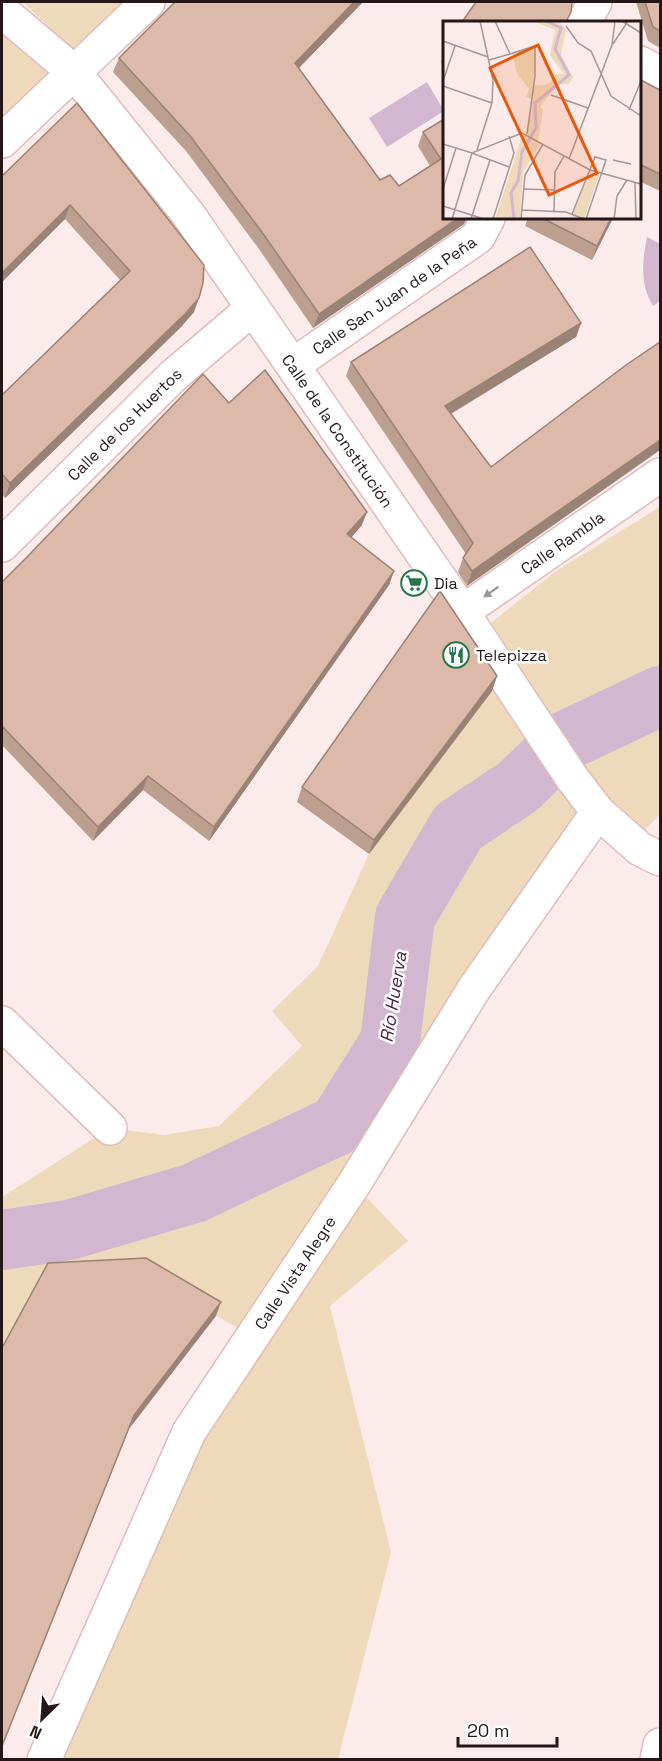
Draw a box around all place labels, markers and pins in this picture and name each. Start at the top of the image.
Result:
supermarket icon: Dia [399,568,429,598]
place label: Dia [434,573,458,594]
restaurant icon: Telepizza [441,640,471,670]
place label: Telepizza [476,645,547,666]

